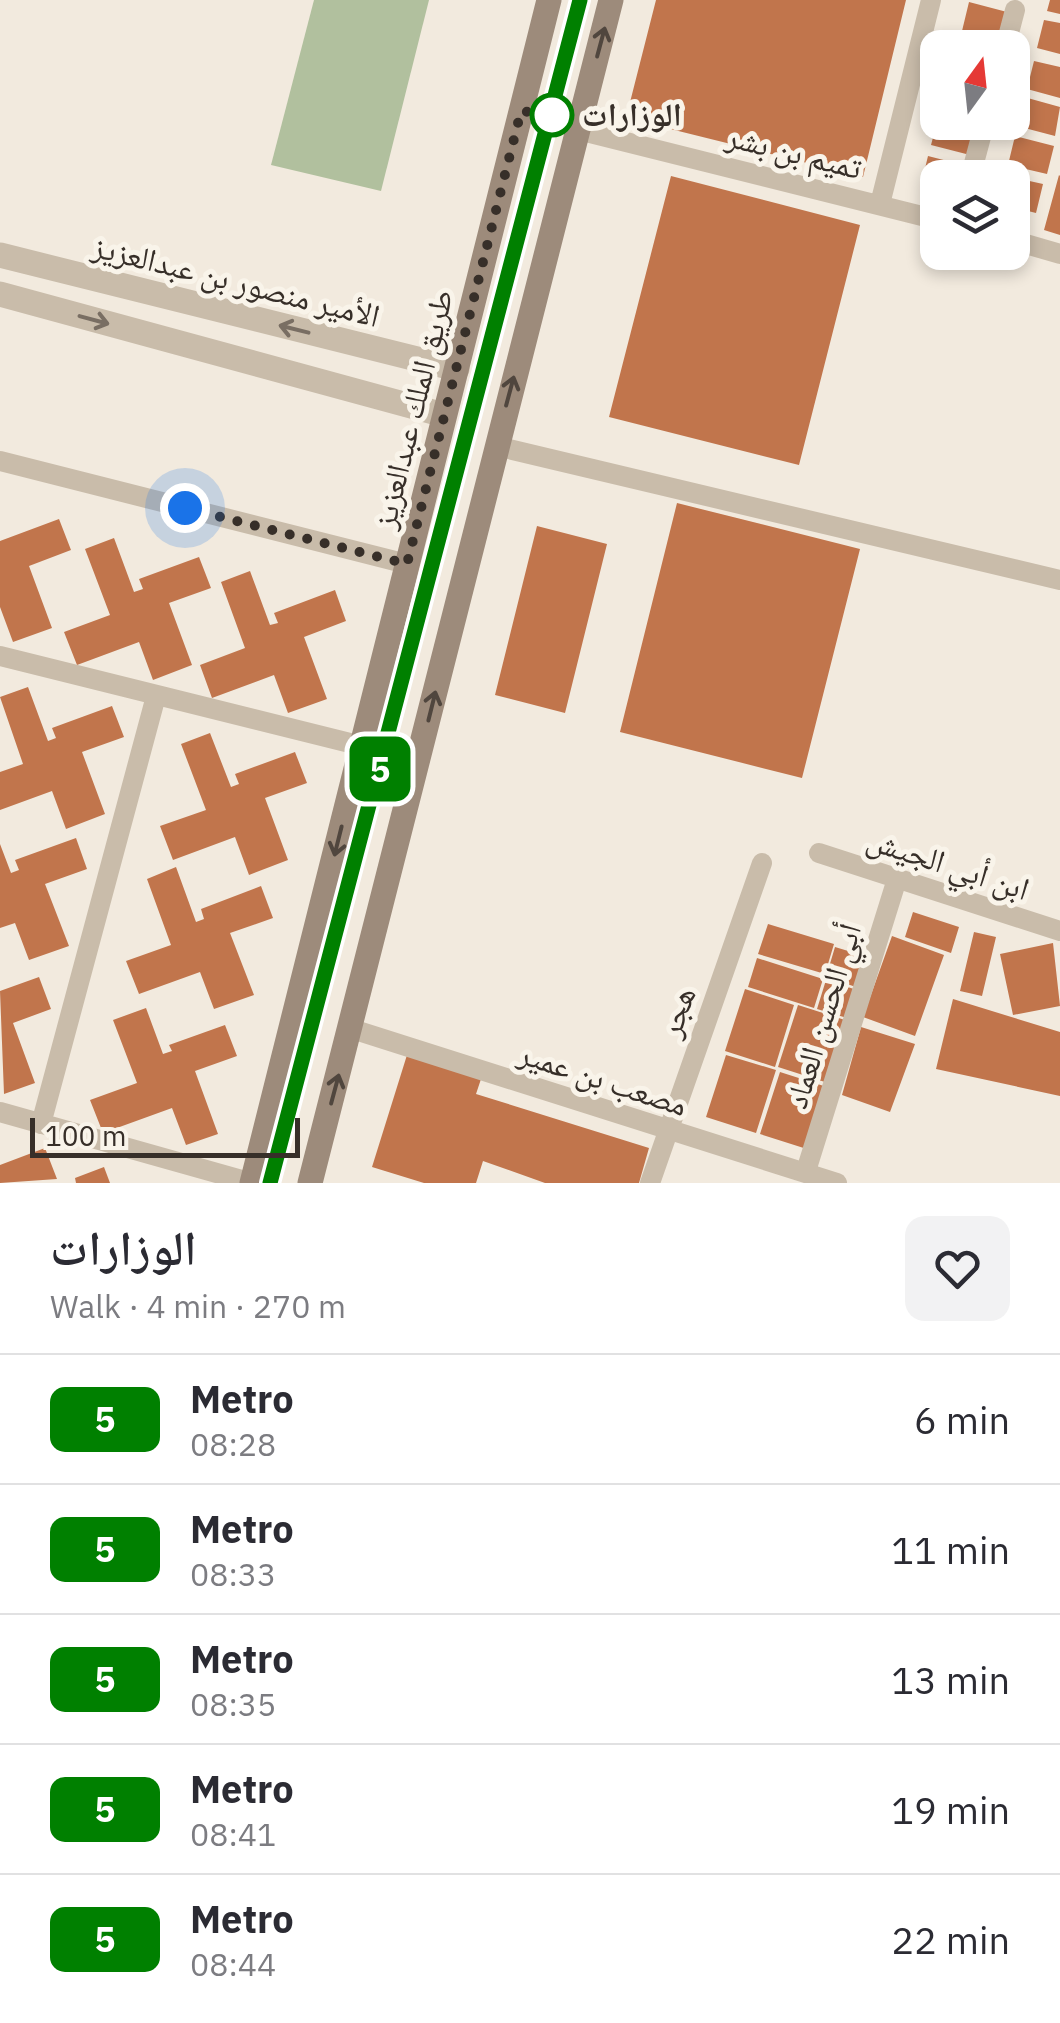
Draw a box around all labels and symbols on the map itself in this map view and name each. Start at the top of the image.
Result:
one-way arrow [592,27,611,58]
north arrow [920,30,1030,140]
place label: الوزارات [582,93,682,135]
marker: الوزارات [531,94,573,136]
street label: تميم بن بشر [721,114,866,189]
street label: الأمير منصور بن عبدالعزيز [87,224,384,336]
street label: طريق الملك عبدالعزيز [362,285,462,534]
one-way arrow [78,312,109,330]
one-way arrow [279,318,310,337]
one-way arrow [502,376,521,407]
your location [160,483,210,533]
one-way arrow [424,691,442,723]
line badge: 5 [348,736,412,802]
street label: ابن أبي الجيش [860,817,1035,914]
one-way arrow [327,825,346,856]
street label: أبي الحسن العماد [774,918,875,1115]
street label: هجر [647,981,704,1044]
street label: مصعب بن عمير [512,1031,693,1125]
one-way arrow [327,1074,346,1105]
scale bar [30,1113,300,1158]

